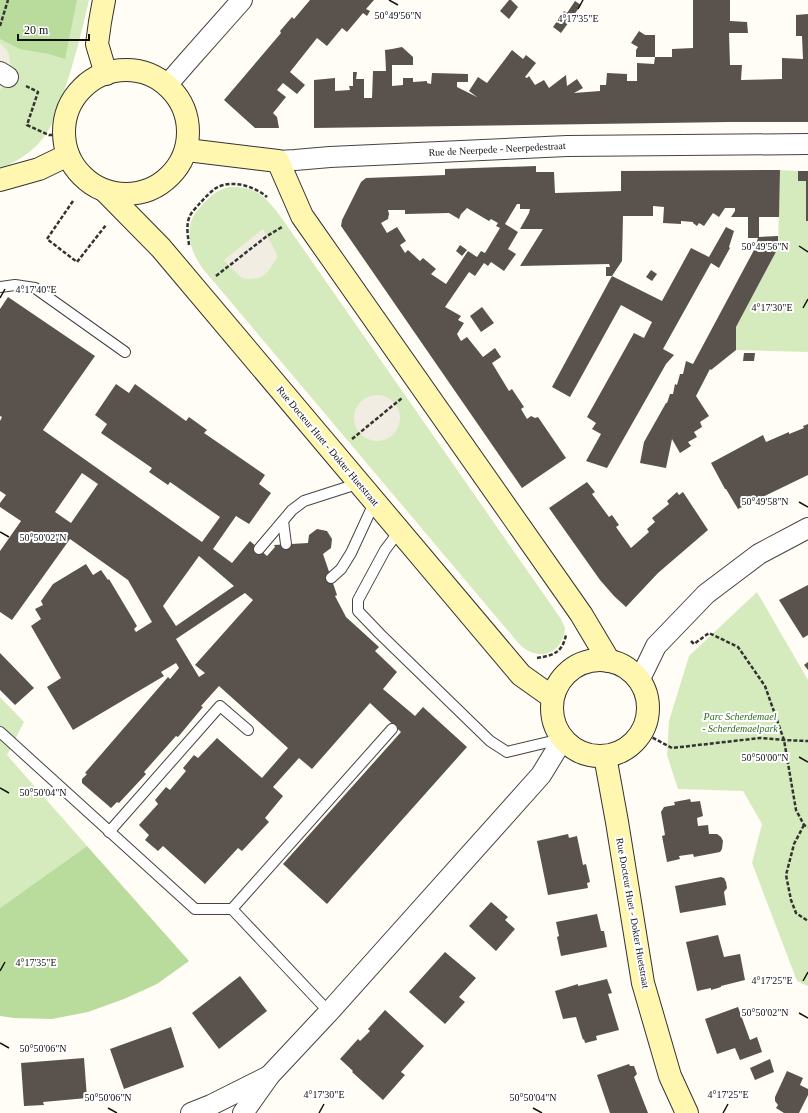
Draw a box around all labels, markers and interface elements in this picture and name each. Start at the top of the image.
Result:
text: 50°49'56"N [374,10,422,21]
text: 4°17'35"E [558,13,599,24]
scale bar [18,16,89,42]
text: 20 m [24,23,49,37]
street label: Rue de Neerpede - Neerpedestraat [428,140,566,158]
text: 50°49'56"N [741,241,789,252]
text: 4°17'40"E [16,284,57,295]
text: 4°17'30"E [752,302,793,313]
street label: Rue Docteur Huet - Dokter Huetstraat [275,384,381,508]
text: 50°49'58"N [741,496,789,507]
text: 50°50'02"N [19,532,67,543]
park label: Parc Scherdemael - Scherdemaelpark [702,711,778,734]
text: 50°50'00"N [741,752,789,763]
text: 50°50'04"N [19,787,67,798]
street label: Rue Docteur Huet - Dokter Huetstraat [614,837,652,989]
text: 4°17'35"E [16,957,57,968]
text: 4°17'25"E [752,975,793,986]
text: 50°50'02"N [741,1007,789,1018]
text: 50°50'06"N [19,1043,67,1054]
text: 4°17'30"E [304,1089,345,1100]
text: 4°17'25"E [708,1089,749,1100]
text: 50°50'06"N [84,1092,132,1103]
text: 50°50'04"N [509,1092,557,1103]

